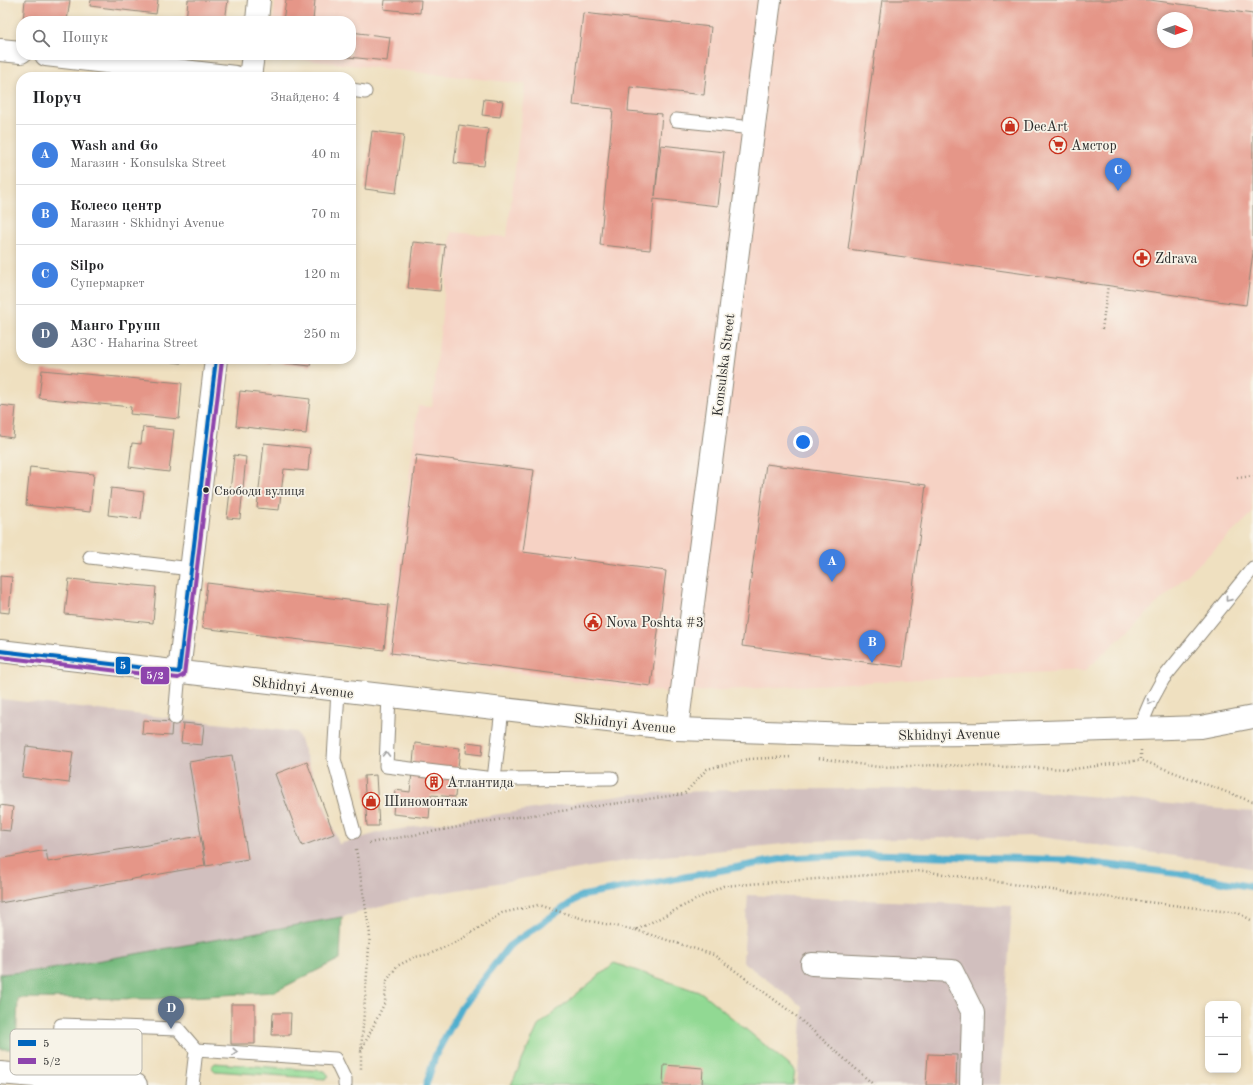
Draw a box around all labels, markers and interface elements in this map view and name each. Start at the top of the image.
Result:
north arrow [1157,12,1193,48]
search box [16,16,356,60]
icon: search [30,27,52,49]
text: Пошук [62,31,108,46]
text: Поруч [32,90,81,107]
text: Знайдено: 4 [271,91,340,104]
shop icon: DecArt [1000,116,1020,136]
place label: DecArt [1023,120,1068,134]
supermarket icon: Амстор [1048,135,1068,155]
text: Wash and Go [70,139,158,154]
place label: Амстор [1071,139,1117,153]
text: A [40,148,50,161]
text: 40 m [311,148,340,161]
text: Магазин · Konsulska Street [70,157,226,170]
pin: C [1105,158,1131,191]
text: Колесо центр [70,199,162,214]
text: B [40,208,50,221]
text: 70 m [311,208,340,221]
text: Магазин · Skhidnyi Avenue [70,217,224,230]
pharmacy icon: Zdrava [1132,248,1152,268]
place label: Zdrava [1155,252,1198,266]
text: Silpo [70,259,104,274]
text: C [41,268,49,281]
text: 120 m [303,268,340,281]
text: Супермаркет [70,277,145,290]
street label: Konsulska Street [711,313,737,417]
text: Манго Групп [70,319,160,334]
text: D [40,328,50,341]
text: 250 m [303,328,340,341]
text: АЗС · Haharina Street [70,337,198,350]
your location [793,432,813,452]
marker: Свободи вулиця [201,485,211,495]
place label: Свободи вулиця [214,485,305,498]
pin: A [819,549,845,582]
one-way arrow [1226,594,1233,601]
public building icon: Nova Poshta #3 [583,612,603,632]
place label: Nova Poshta #3 [606,616,704,630]
pin: B [859,630,885,663]
line badge: 5 [115,656,131,675]
text: 5 [120,661,126,672]
line badge: 5/2 [140,666,170,685]
text: 5/2 [146,671,164,682]
street label: Skhidnyi Avenue [251,675,354,701]
one-way arrow [1147,698,1155,706]
street label: Skhidnyi Avenue [574,712,676,736]
street label: Skhidnyi Avenue [898,727,1000,743]
one-way arrow [382,751,390,757]
building icon: Атлантида [424,772,444,792]
place label: Атлантида [447,776,514,790]
shop icon: Шиномонтаж [361,791,381,811]
place label: Шиномонтаж [384,795,468,809]
pin: D [158,996,184,1029]
map controls [1205,1001,1241,1073]
button: + [1205,1001,1241,1037]
legend [10,1029,142,1075]
button: − [1205,1037,1241,1073]
text: 5 [43,1039,49,1050]
one-way arrow [232,1048,238,1057]
text: 5/2 [43,1057,61,1068]

